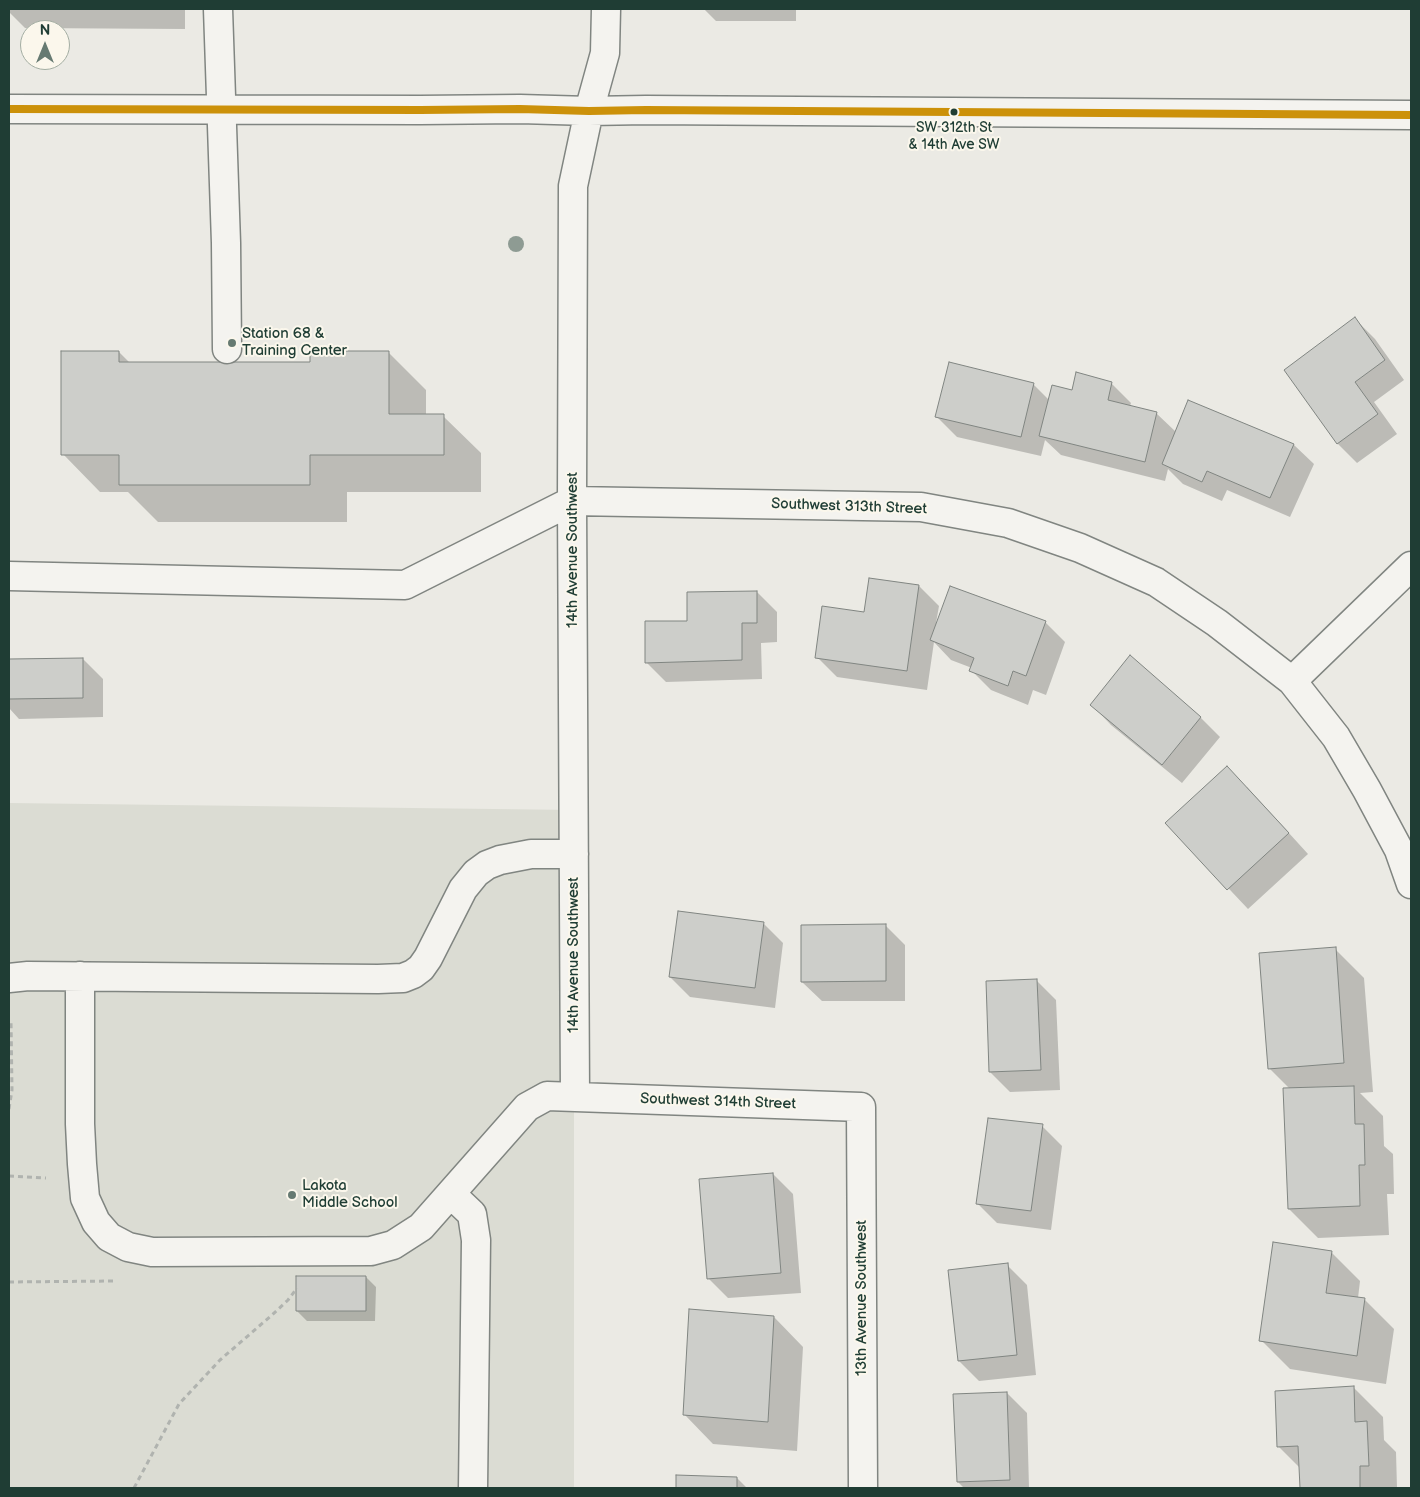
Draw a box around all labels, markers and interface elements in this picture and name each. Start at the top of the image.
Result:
north arrow [20,20,70,70]
text: N [40,22,50,39]
marker: SW 312th St & 14th Ave SW [949,107,959,117]
place label: SW 312th St & 14th Ave SW [909,120,999,152]
place label: Station 68 & Training Center [242,325,347,360]
marker: Station 68 & Training Center [226,337,238,349]
street label: 14th Avenue Southwest [564,472,582,628]
street label: Southwest 313th Street [771,495,927,519]
street label: 14th Avenue Southwest [565,877,583,1033]
street label: Southwest 314th Street [640,1090,796,1114]
place label: Lakota Middle School [302,1177,398,1212]
marker: Lakota Middle School [286,1189,298,1201]
street label: 13th Avenue Southwest [853,1220,871,1376]

